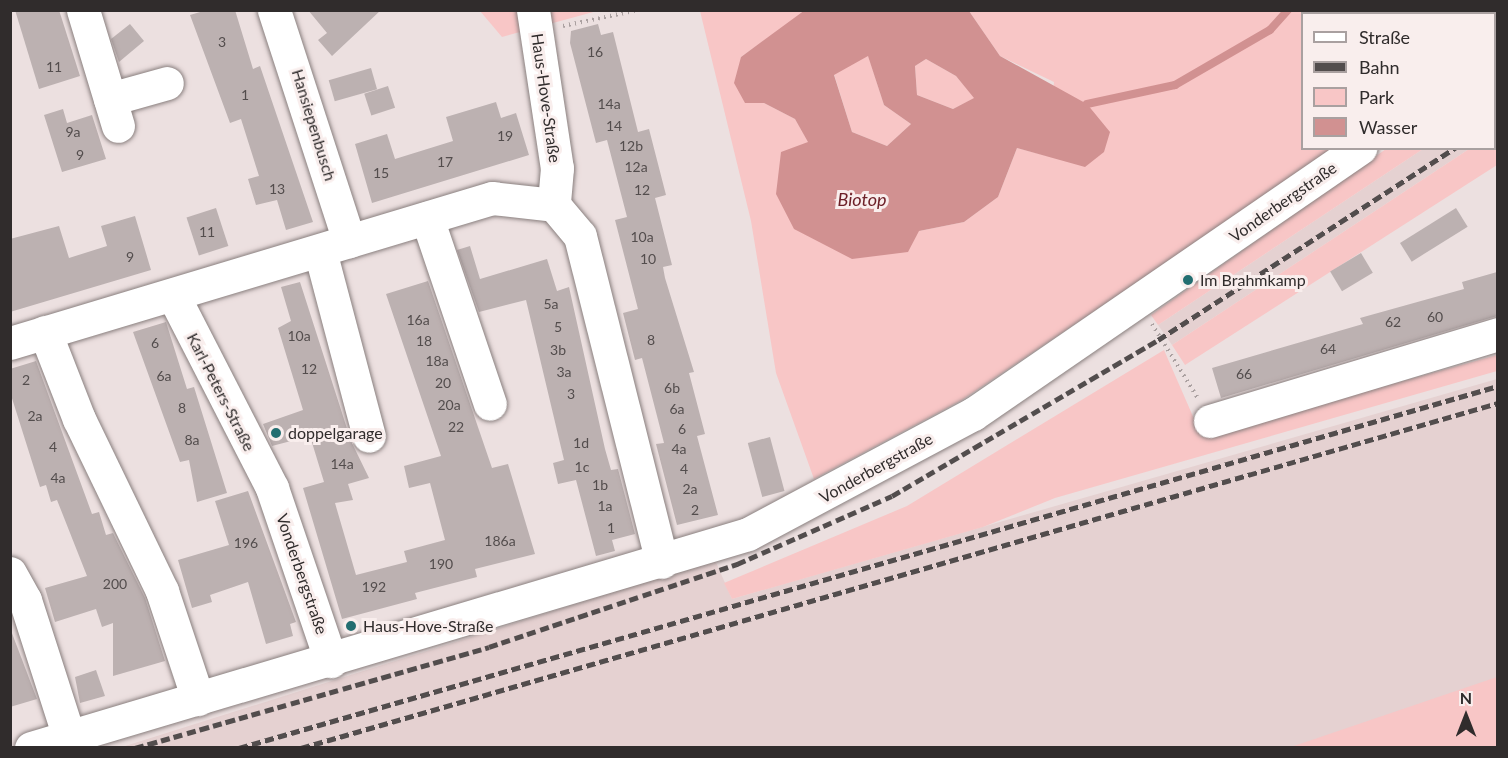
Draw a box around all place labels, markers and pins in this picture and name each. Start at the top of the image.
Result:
place label: Im Brahmkamp [1200,270,1306,290]
marker: Im Brahmkamp [1181,273,1195,287]
place label: doppelgarage [288,423,383,443]
marker: doppelgarage [269,426,283,440]
place label: Haus-Hove-Straße [363,616,493,636]
marker: Haus-Hove-Straße [344,619,358,633]

